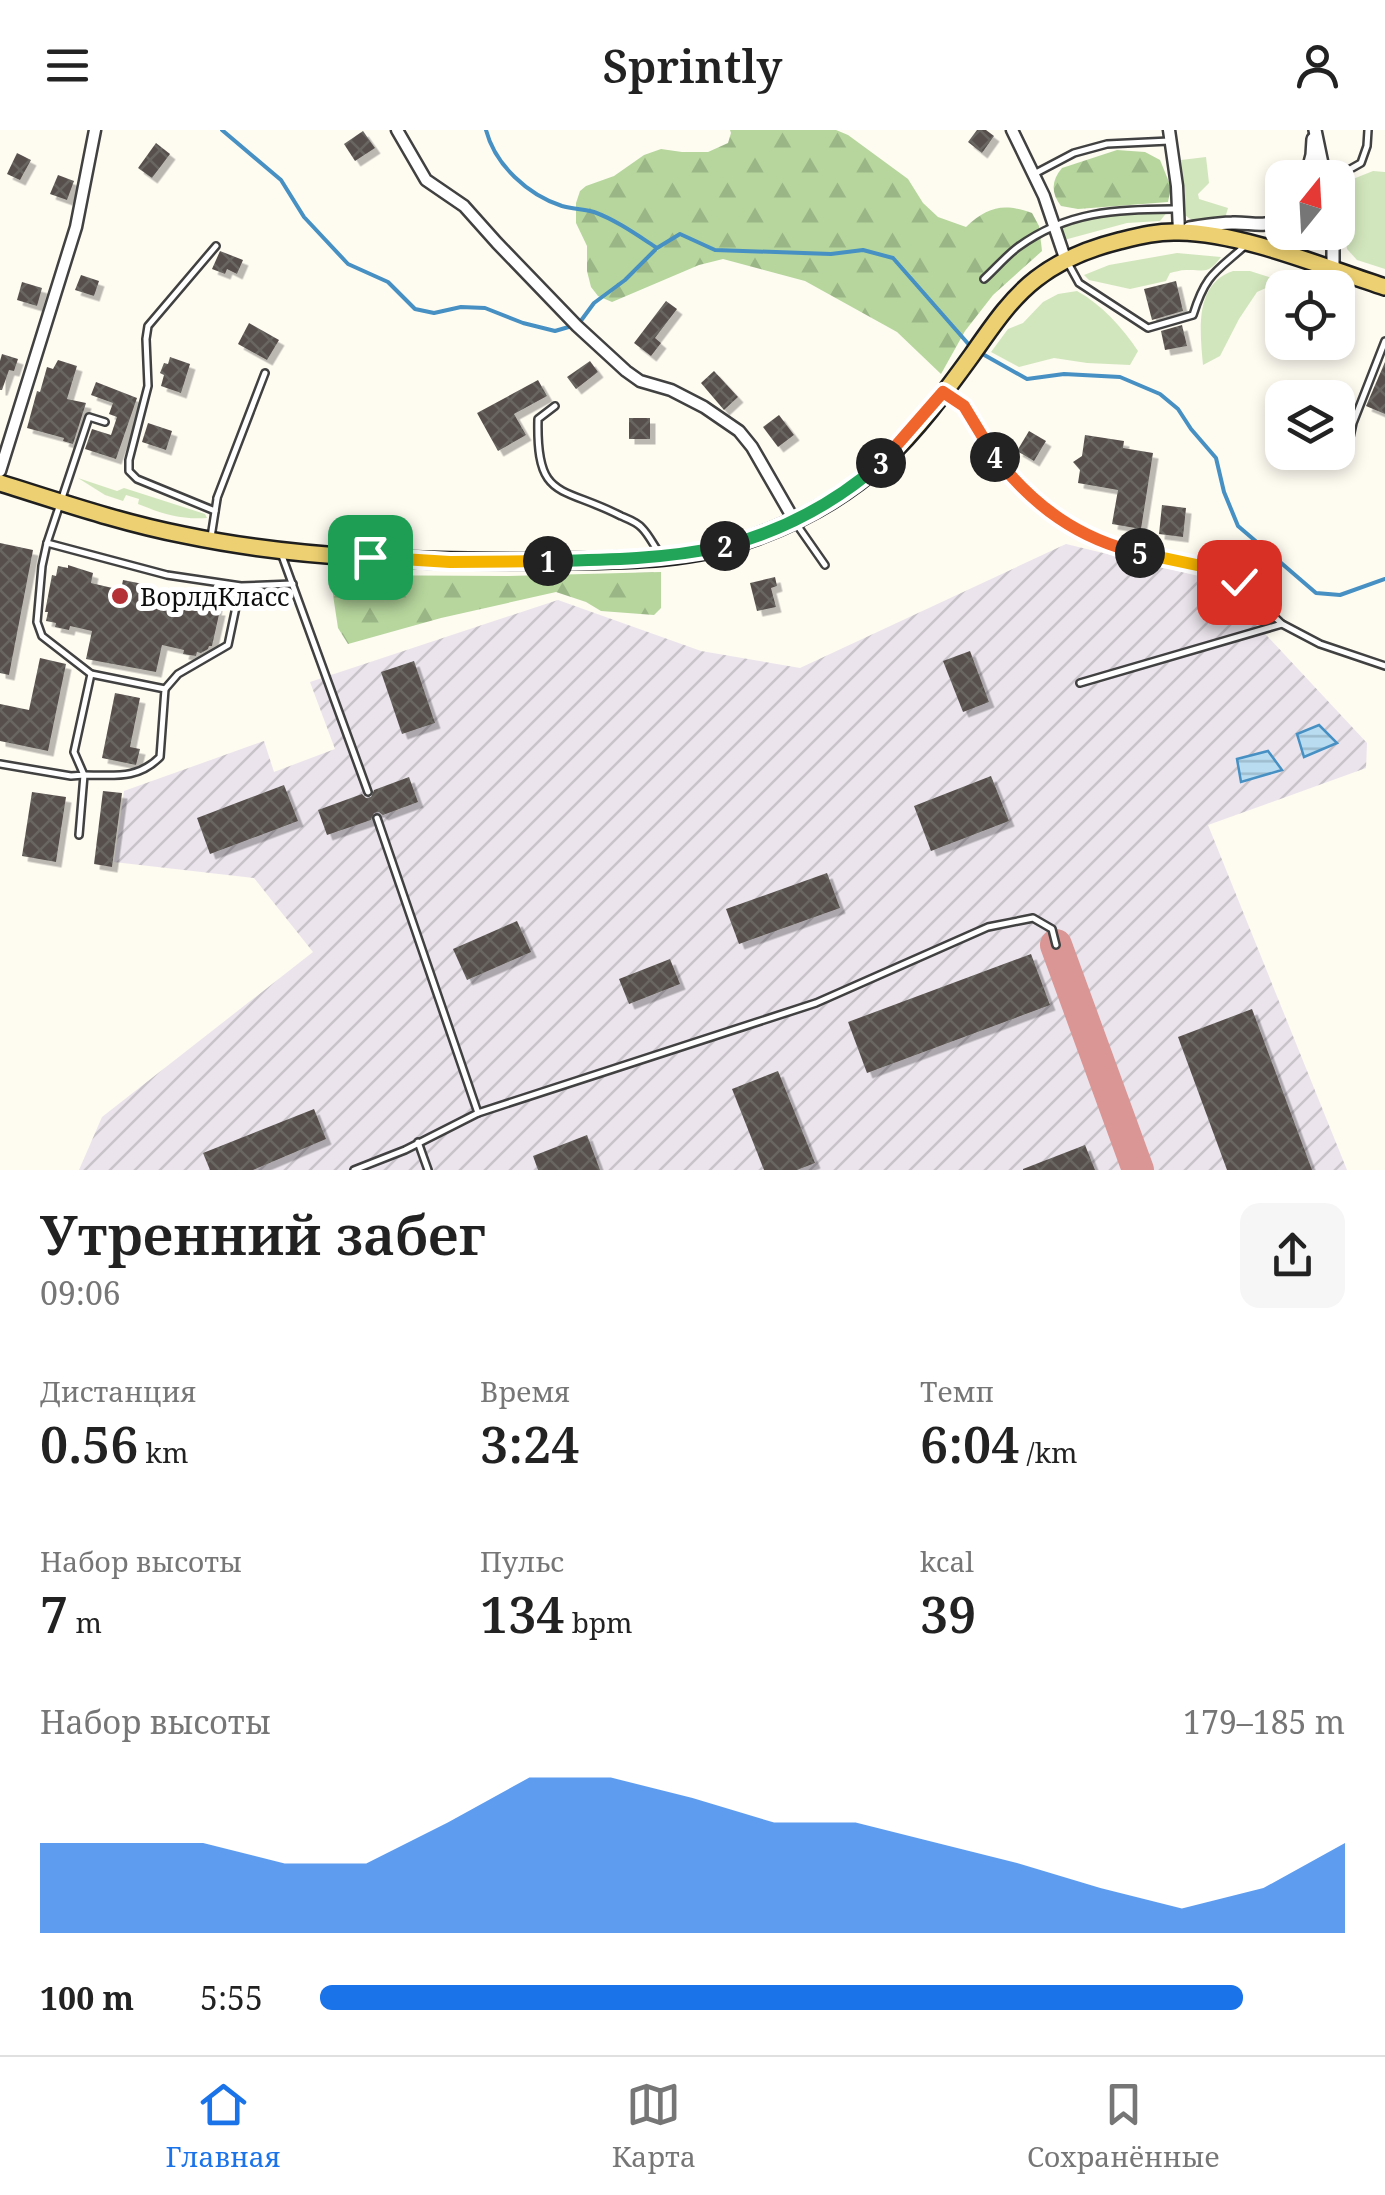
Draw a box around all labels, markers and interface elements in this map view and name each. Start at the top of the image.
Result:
text: Sprintly [603,35,782,96]
icon: menu [40,38,95,93]
icon: person [1290,38,1345,93]
north arrow [1265,160,1355,250]
map controls [1265,160,1355,470]
button: locate [1265,270,1355,360]
button: layers [1265,380,1355,470]
pin: 4 [970,432,1020,482]
pin: 3 [856,438,906,488]
text: 4 [987,438,1003,476]
text: 3 [873,444,889,482]
pin [328,515,413,600]
pin: 2 [700,521,750,571]
text: 2 [717,527,733,565]
pin: 5 [1115,528,1165,578]
icon: arrive [343,530,398,585]
text: 5 [1132,534,1148,572]
pin: 1 [523,536,573,586]
pin [1197,540,1282,625]
text: 1 [540,542,556,580]
icon: check [1212,555,1267,610]
place label: ВорлдКласс [140,579,289,613]
marker: ВорлдКласс [109,585,131,607]
text: Утренний забег [40,1196,486,1271]
button: share [1240,1203,1345,1308]
text: 09:06 [40,1271,121,1314]
text: Дистанция [40,1372,196,1410]
text: Время [480,1372,570,1410]
text: Темп [920,1372,994,1410]
text: 0.56 [40,1410,138,1478]
text: 3:24 [480,1410,579,1478]
text: 6:04 [920,1410,1019,1478]
text: km [138,1433,188,1471]
text: /km [1019,1433,1078,1471]
text: Набор высоты [40,1542,242,1580]
text: Пульс [480,1542,564,1580]
text: kcal [920,1542,974,1580]
text: 7 [40,1580,68,1648]
text: 134 [480,1580,564,1648]
text: 39 [920,1580,976,1648]
text: m [68,1603,102,1641]
text: bpm [564,1603,633,1641]
text: Набор высоты [40,1700,271,1743]
text: 179–185 m [1183,1700,1345,1743]
text: 100 m [40,1976,134,2019]
text: 5:55 [200,1976,263,2019]
tab: Главная [166,2077,281,2175]
tab: Карта [612,2077,696,2175]
tab: Сохранённые [1027,2077,1219,2175]

